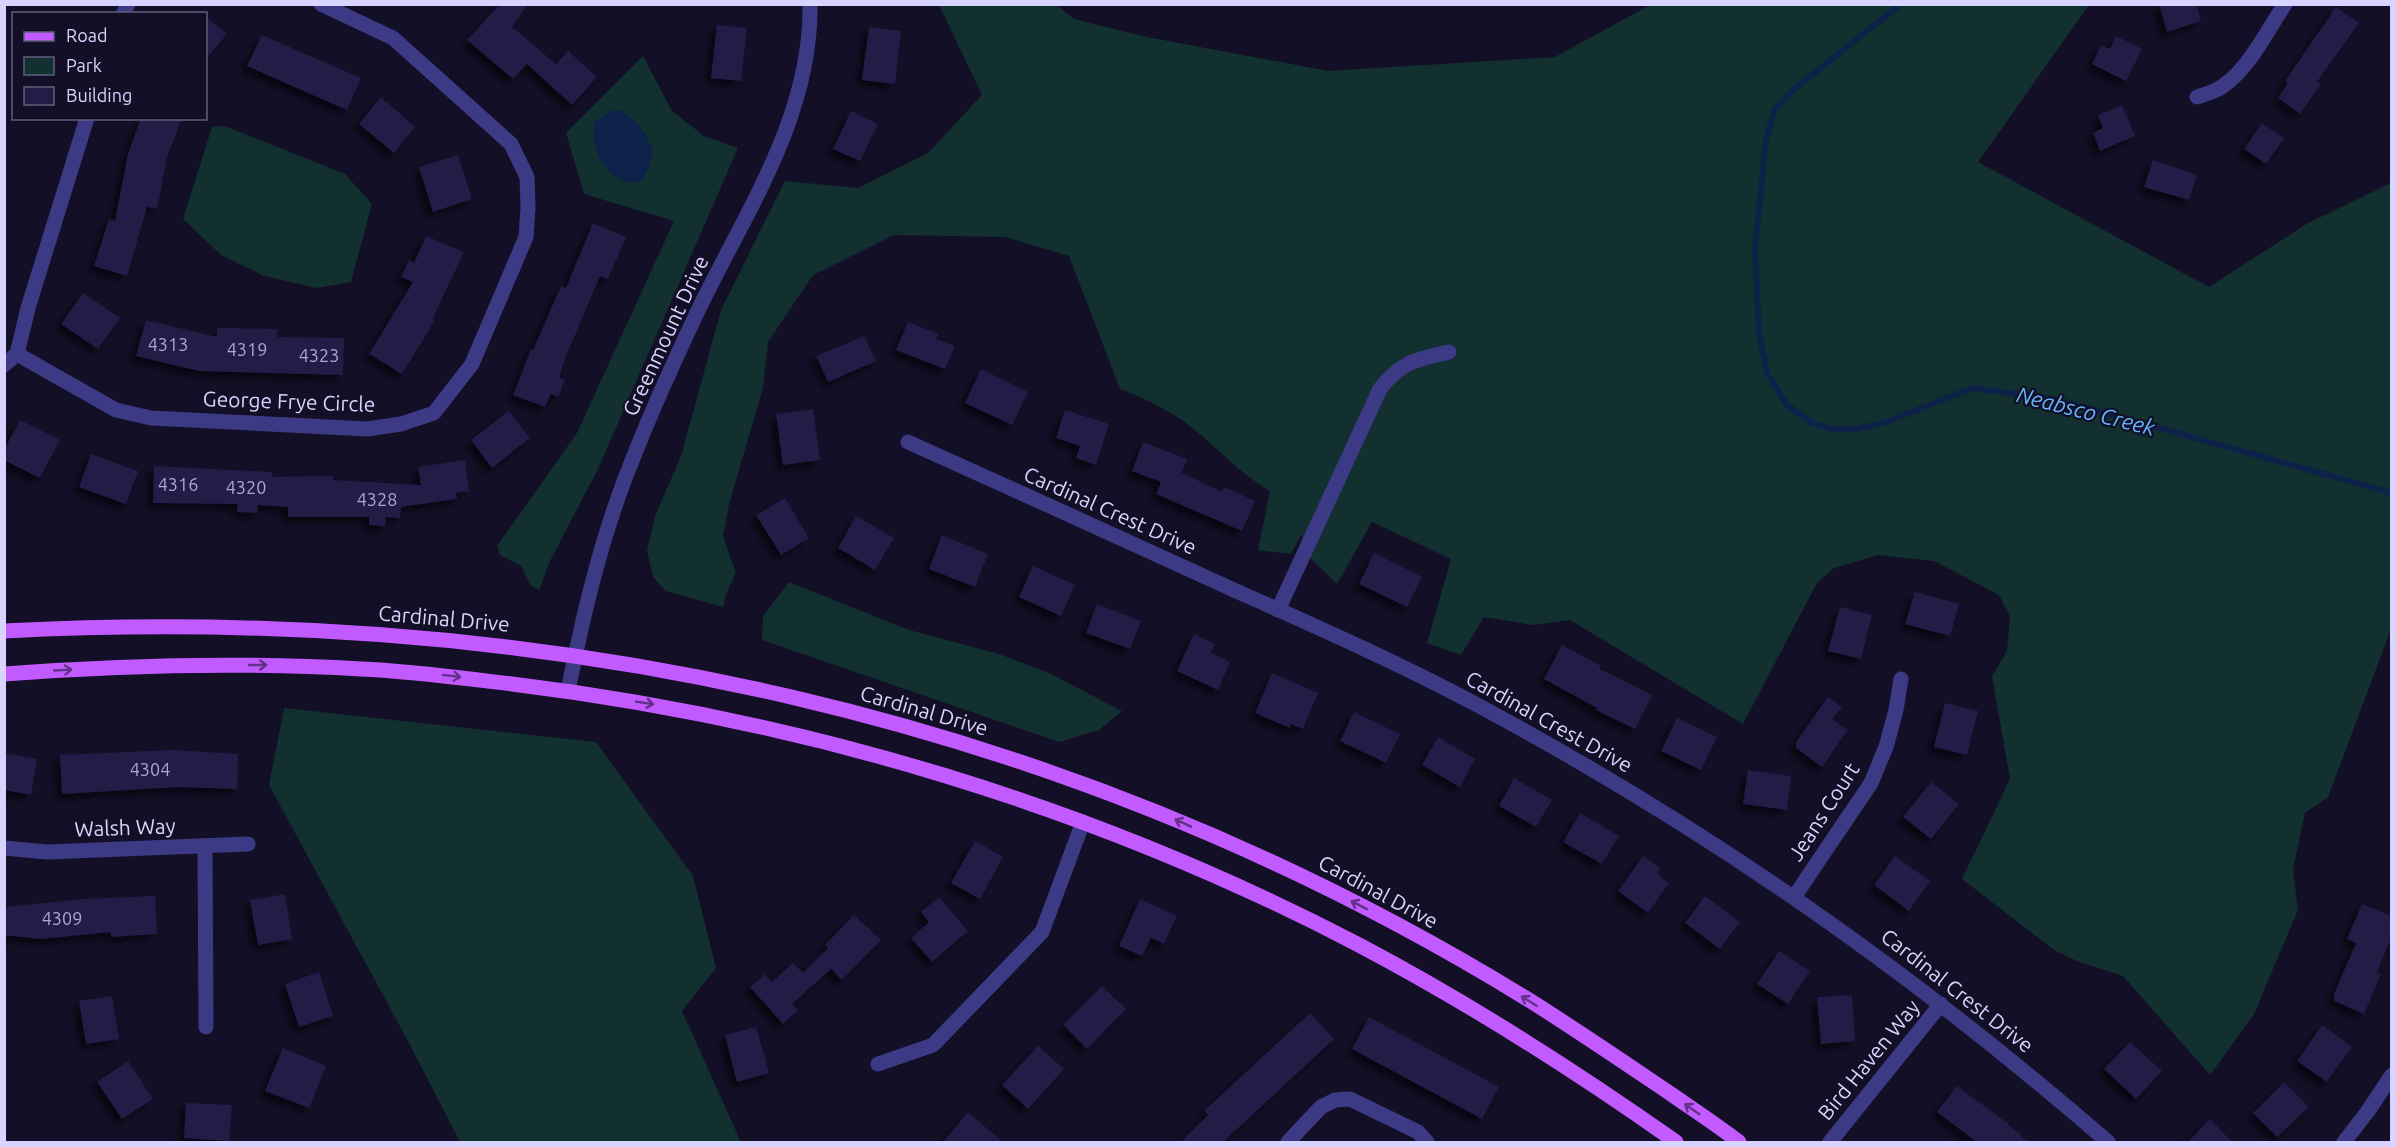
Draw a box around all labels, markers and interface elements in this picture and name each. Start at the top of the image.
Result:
legend [12,12,207,120]
text: Road [66,25,108,45]
text: Park [66,55,102,75]
text: Building [66,85,132,105]
street label: Greenmount Drive [617,252,713,420]
house number: 4313 [148,334,188,354]
house number: 4319 [227,339,267,359]
house number: 4323 [299,345,339,365]
water label: Neabsco Creek [2014,381,2159,440]
street label: George Frye Circle [202,386,376,416]
street label: Cardinal Crest Drive [1020,461,1200,559]
house number: 4316 [158,474,198,494]
house number: 4320 [226,477,266,497]
house number: 4328 [357,489,397,509]
street label: Cardinal Drive [377,600,511,636]
one-way arrow [247,659,267,671]
one-way arrow [52,665,72,676]
street label: Cardinal Crest Drive [1462,665,1637,777]
one-way arrow [442,671,462,682]
street label: Cardinal Drive [858,680,991,740]
one-way arrow [635,698,655,709]
street label: Jeans Court [1783,758,1864,865]
house number: 4304 [130,759,170,779]
street label: Walsh Way [74,813,176,841]
one-way arrow [1174,817,1192,828]
street label: Cardinal Drive [1315,850,1442,933]
one-way arrow [1351,899,1369,910]
house number: 4309 [42,908,82,928]
street label: Cardinal Crest Drive [1877,923,2038,1057]
one-way arrow [1521,994,1538,1006]
street label: Bird Haven Way [1813,995,1924,1124]
one-way arrow [1684,1103,1700,1115]

